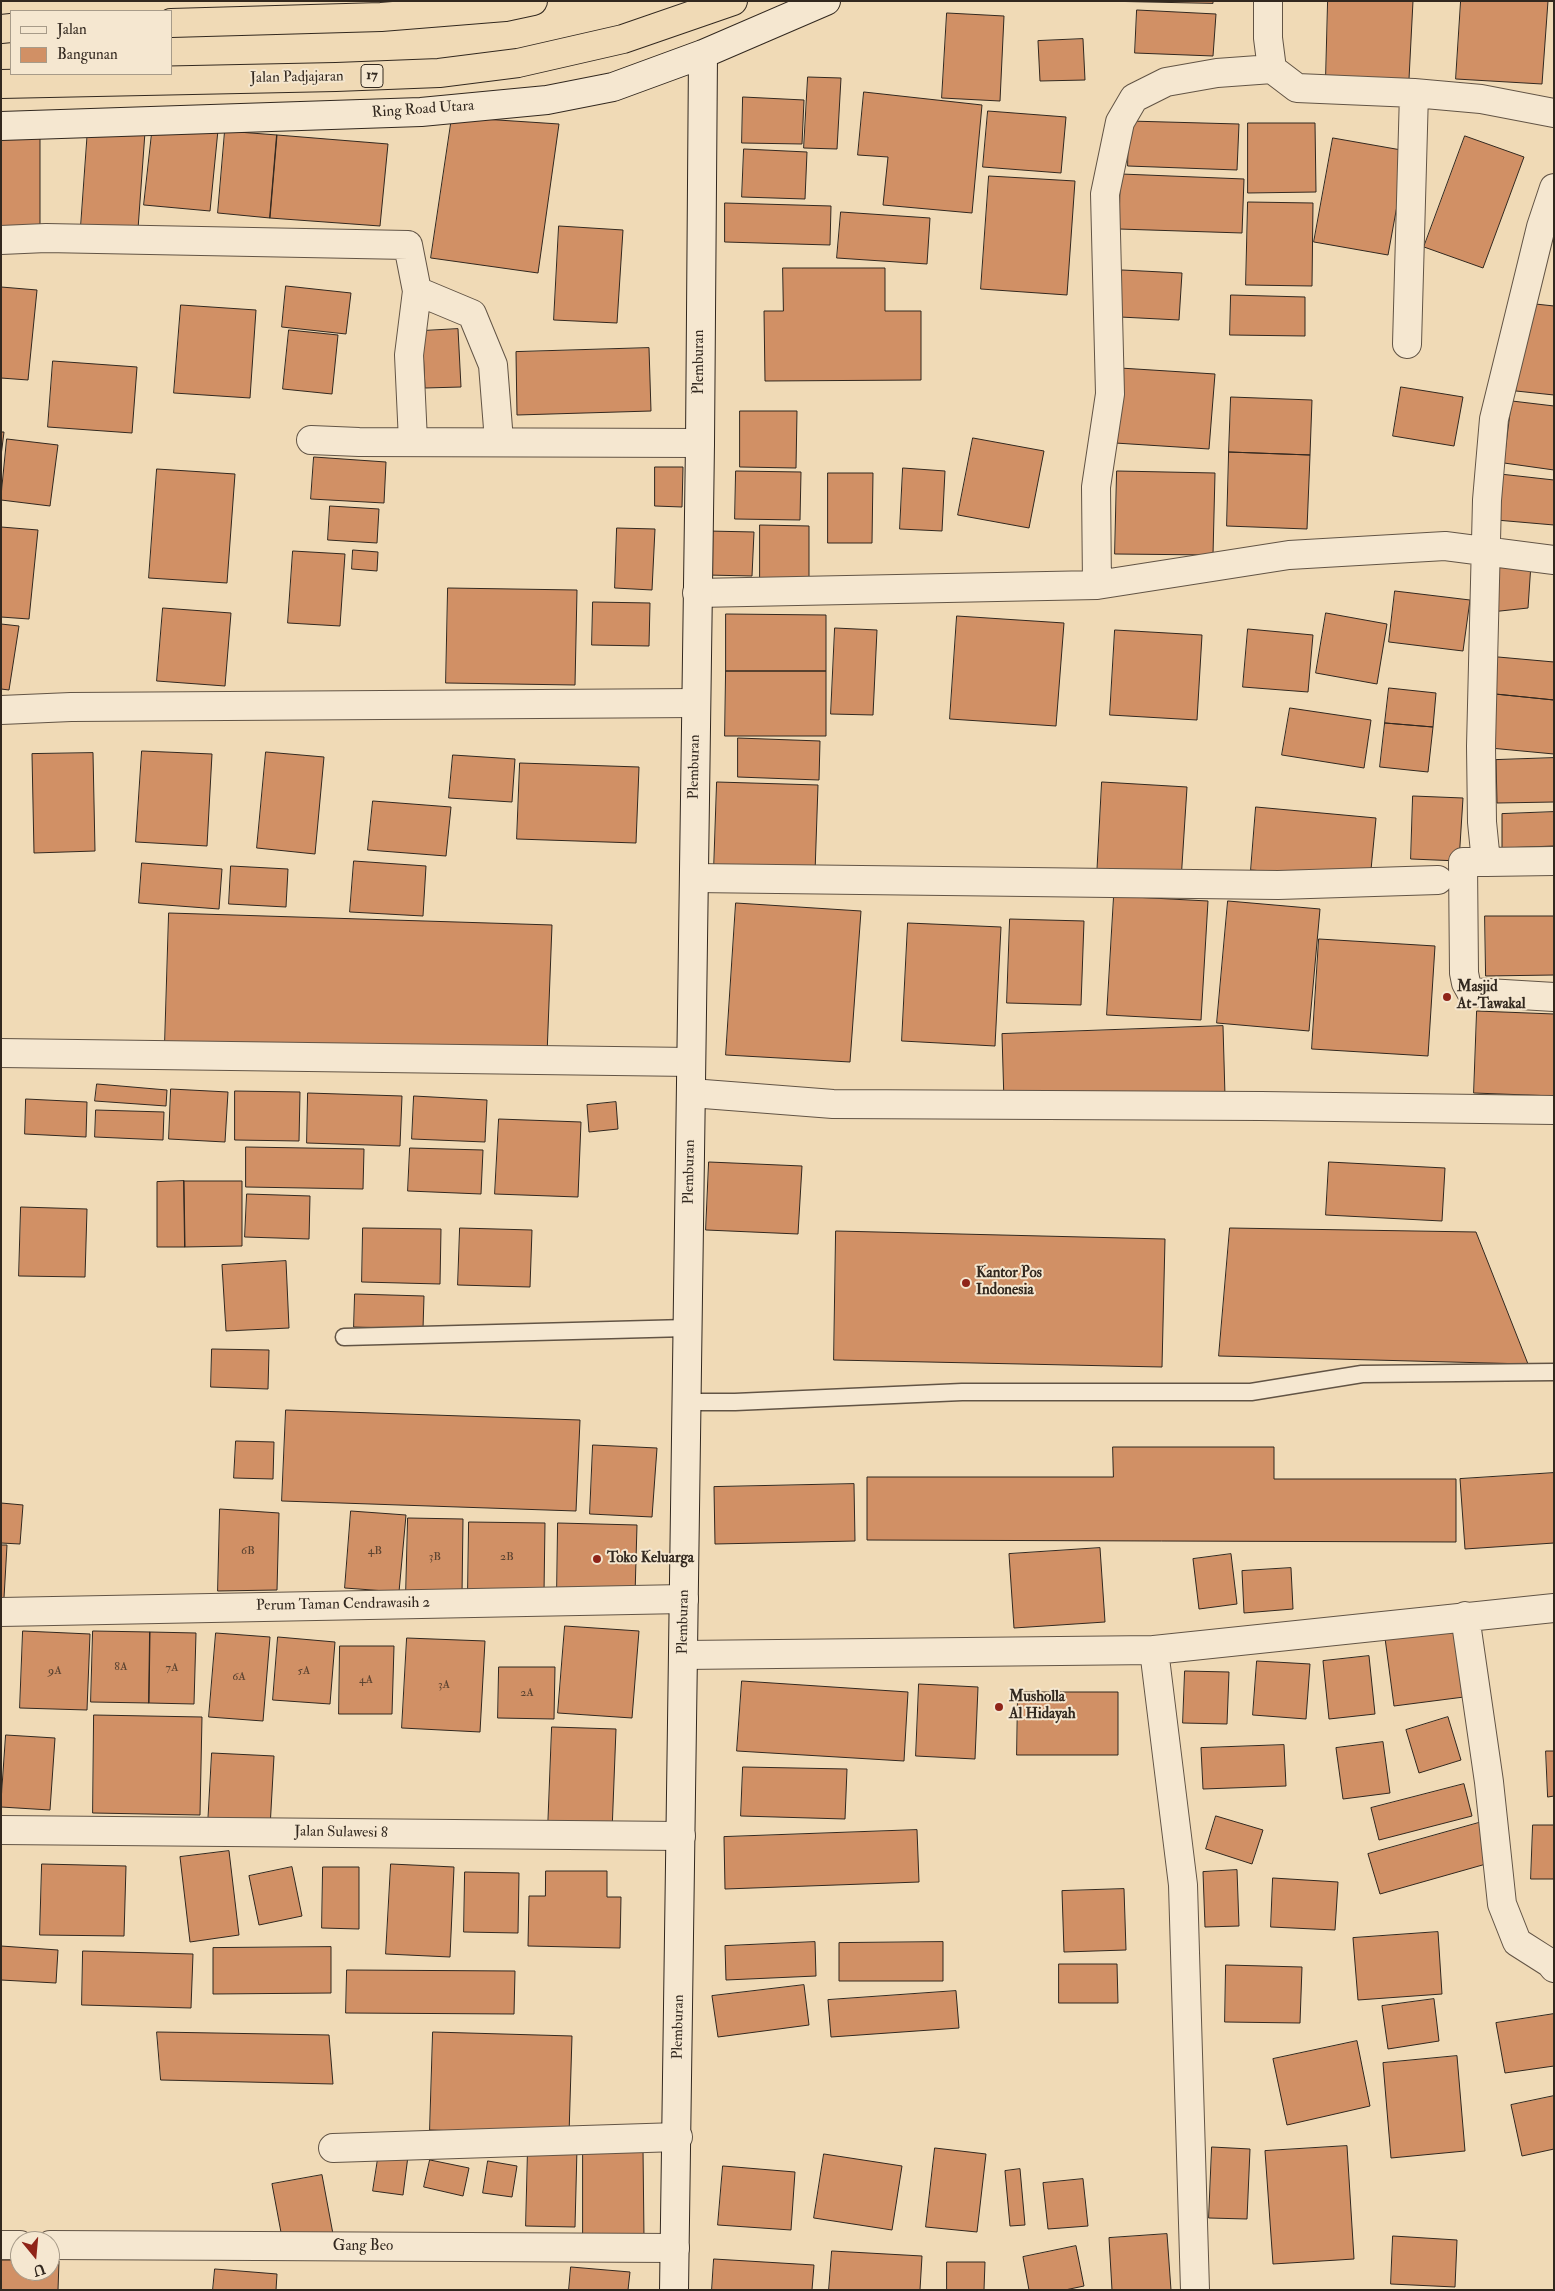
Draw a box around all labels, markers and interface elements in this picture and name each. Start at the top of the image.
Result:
legend [10,10,172,75]
text: Jalan [57,20,87,39]
text: Bangunan [57,45,118,64]
road number: 17 [361,64,383,88]
street label: Jalan Padjajaran [250,68,344,88]
street label: Ring Road Utara [371,97,475,123]
street label: Plemburan [691,330,709,394]
street label: Plemburan [685,734,705,800]
place label: Masjid At-Tawakal [1457,979,1526,1014]
marker: Masjid At-Tawakal [1441,991,1453,1003]
street label: Plemburan [680,1139,700,1205]
place label: Kantor Pos Indonesia [976,1265,1042,1300]
marker: Kantor Pos Indonesia [960,1277,972,1289]
house number: 6B [241,1544,255,1558]
house number: 4B [368,1544,382,1558]
house number: 3B [429,1550,441,1564]
house number: 2B [500,1550,514,1564]
place label: Toko Keluarga [607,1550,694,1568]
marker: Toko Keluarga [591,1553,603,1565]
street label: Plemburan [674,1589,694,1655]
street label: Perum Taman Cendrawasih 2 [256,1594,430,1616]
house number: 8A [114,1660,128,1674]
house number: 7A [165,1661,179,1675]
house number: 9A [48,1664,62,1678]
house number: 5A [298,1664,310,1678]
house number: 6A [232,1670,246,1684]
house number: 4A [359,1673,373,1687]
house number: 3A [438,1678,450,1692]
house number: 2A [520,1686,534,1700]
place label: Musholla Al Hidayah [1009,1689,1076,1724]
marker: Musholla Al Hidayah [993,1701,1005,1713]
street label: Jalan Sulawesi 8 [294,1823,388,1843]
street label: Plemburan [669,1994,689,2060]
north arrow [10,2231,60,2281]
street label: Gang Beo [333,2238,393,2256]
text: U [31,2260,47,2280]

